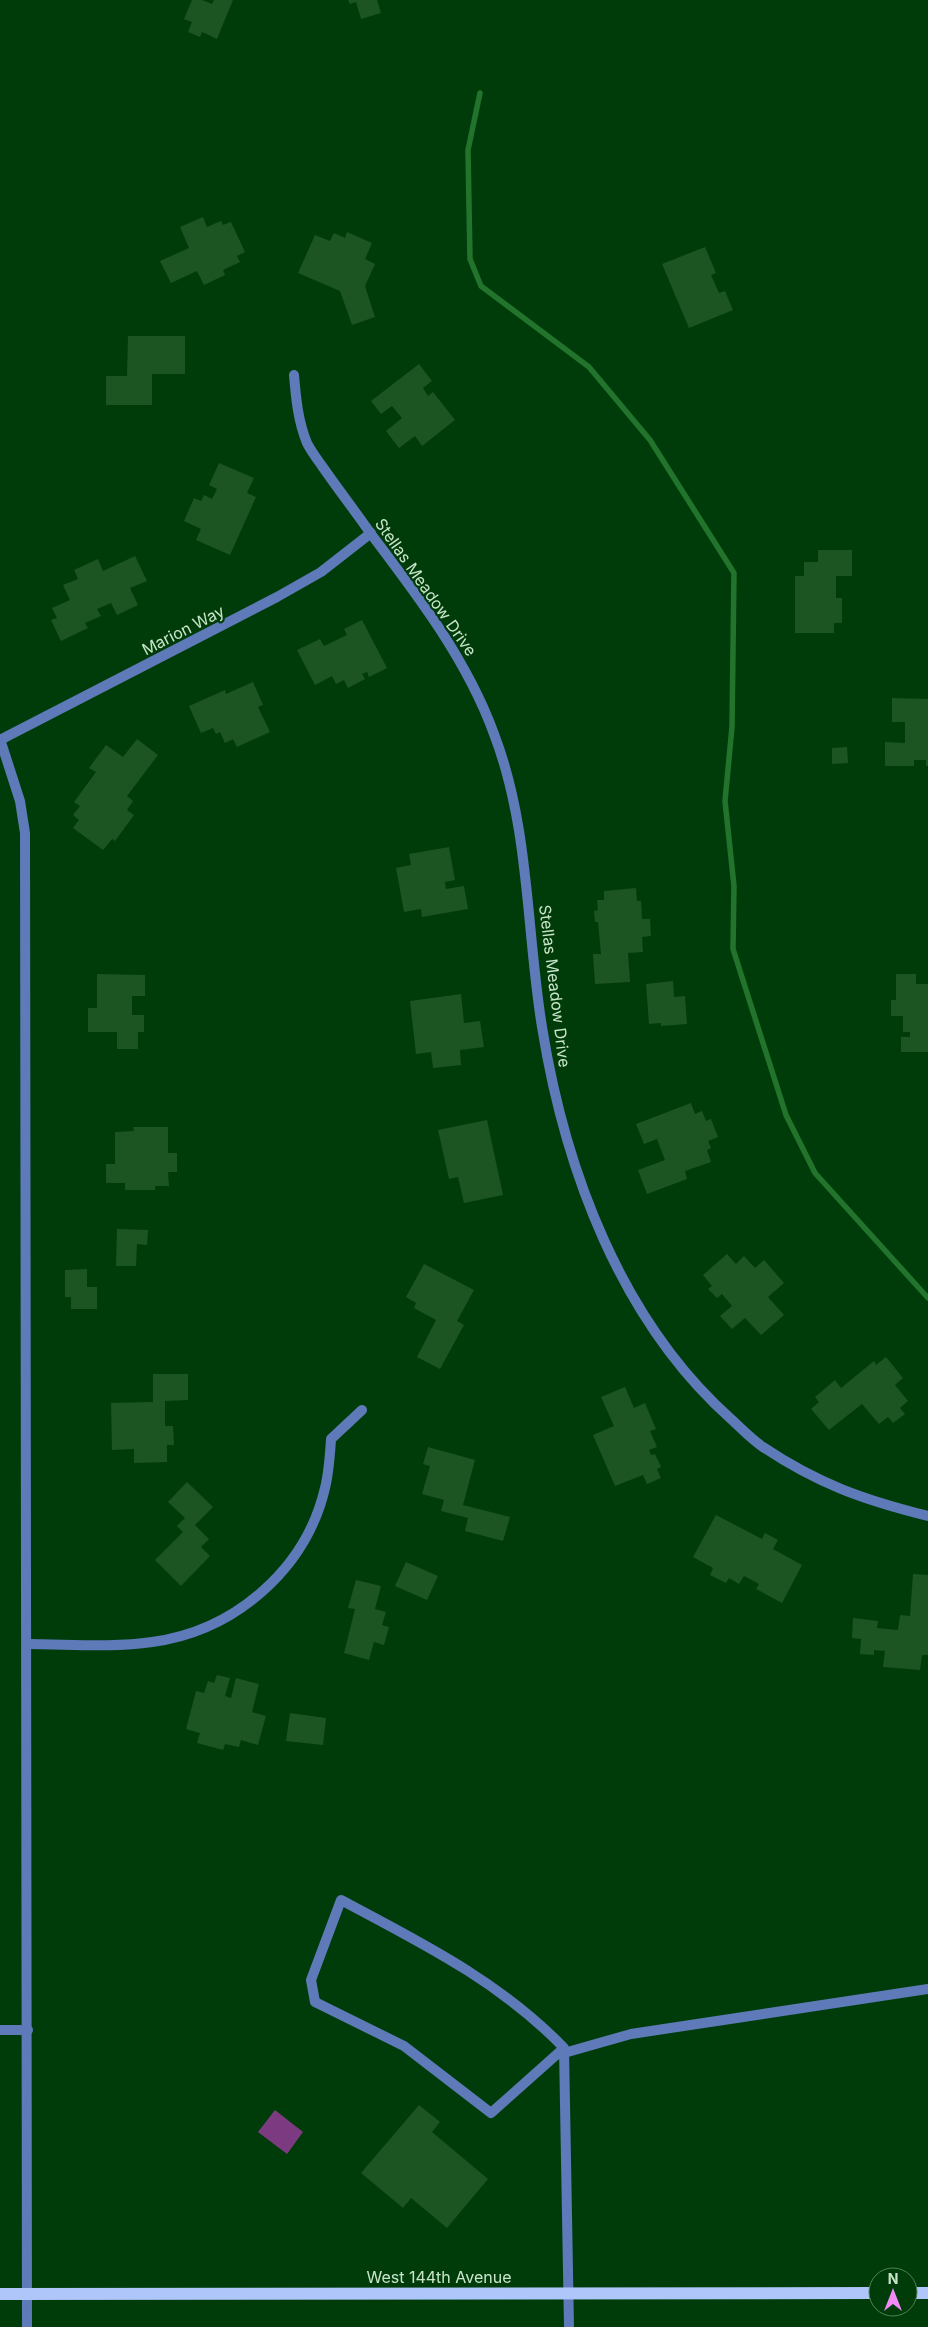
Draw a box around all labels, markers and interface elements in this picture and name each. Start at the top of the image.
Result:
street label: Stellas Meadow Drive [371,514,481,660]
street label: Marion Way [138,601,228,659]
street label: Stellas Meadow Drive [535,904,575,1068]
street label: West 144th Avenue [366,2267,512,2287]
north arrow [868,2267,918,2317]
text: N [888,2270,898,2287]

